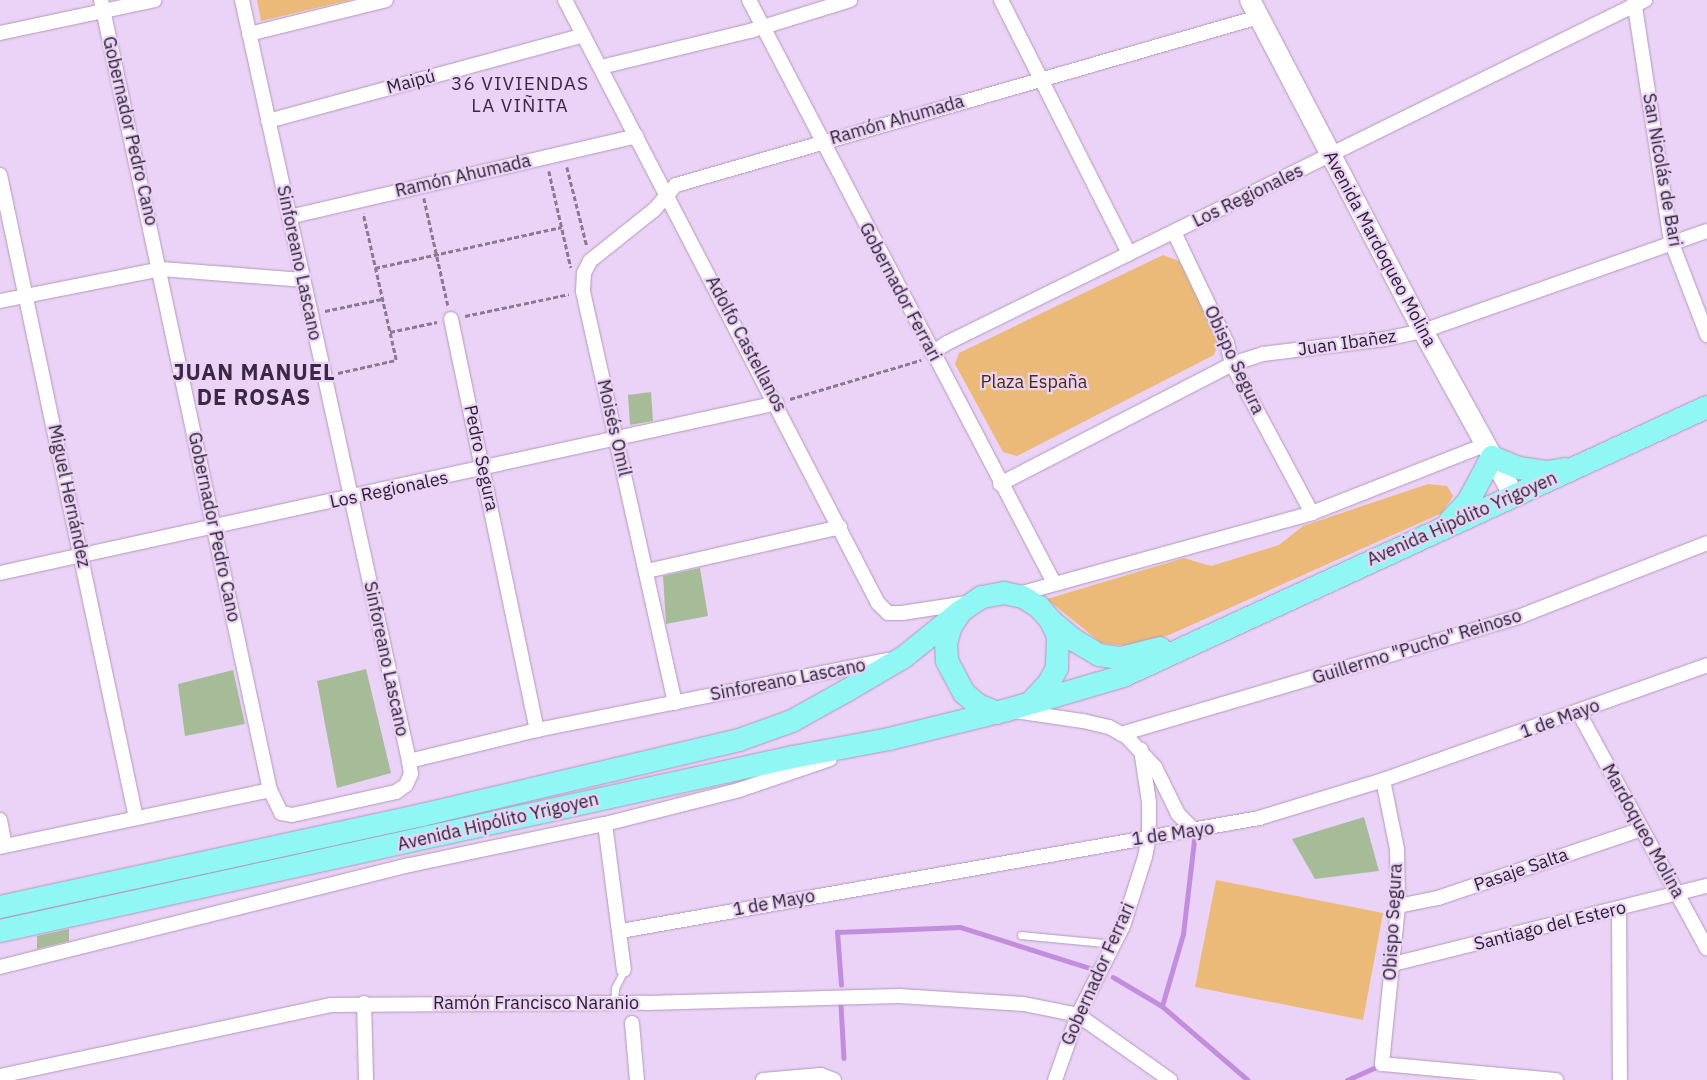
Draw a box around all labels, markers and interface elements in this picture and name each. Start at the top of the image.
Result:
street label: Gobernador Pedro Cano [98,34,162,228]
street label: Maipú [384,65,438,99]
district label: 36 VIVIENDAS LA VIÑITA [450,73,590,117]
street label: Ramón Ahumada [827,91,967,149]
street label: San Nicolás de Bari [1638,92,1686,248]
street label: Avenida Mardoqueo Molina [1319,147,1441,351]
street label: Ramón Ahumada [393,150,533,202]
street label: Los Regionales [1189,160,1307,232]
street label: Sinforeano Lascano [272,184,326,342]
street label: Gobernador Ferrari [854,219,946,365]
street label: Adolfo Castellanos [701,272,791,416]
street label: Obispo Segura [1199,302,1269,418]
street label: Juan Ibañez [1296,325,1398,361]
district label: JUAN MANUEL DE ROSAS [171,358,337,410]
park label: Plaza España [981,371,1087,393]
street label: Moisés Omil [592,377,636,479]
street label: Pedro Segura [459,403,503,513]
street label: Miguel Hernández [43,423,95,569]
street label: Gobernador Pedro Cano [183,430,245,624]
street label: Los Regionales [328,467,450,513]
street label: Avenida Hipólito Yrigoyen [1364,467,1560,571]
street label: Sinforeano Lascano [359,580,413,738]
street label: Guillermo "Pucho" Reinoso [1310,605,1524,689]
street label: Sinforeano Lascano [708,654,868,706]
street label: 1 de Mayo [1517,695,1603,743]
street label: Mardoqueo Molina [1597,760,1689,902]
street label: Avenida Hipólito Yrigoyen [395,788,601,856]
street label: 1 de Mayo [1131,818,1215,850]
street label: Pasaje Salta [1471,844,1571,896]
street label: Obispo Segura [1379,863,1407,981]
street label: 1 de Mayo [731,885,817,921]
street label: Santiago del Estero [1472,897,1628,955]
street label: Gobernador Ferrari [1057,899,1139,1049]
street label: Ramón Francisco Naranio [433,992,639,1014]

